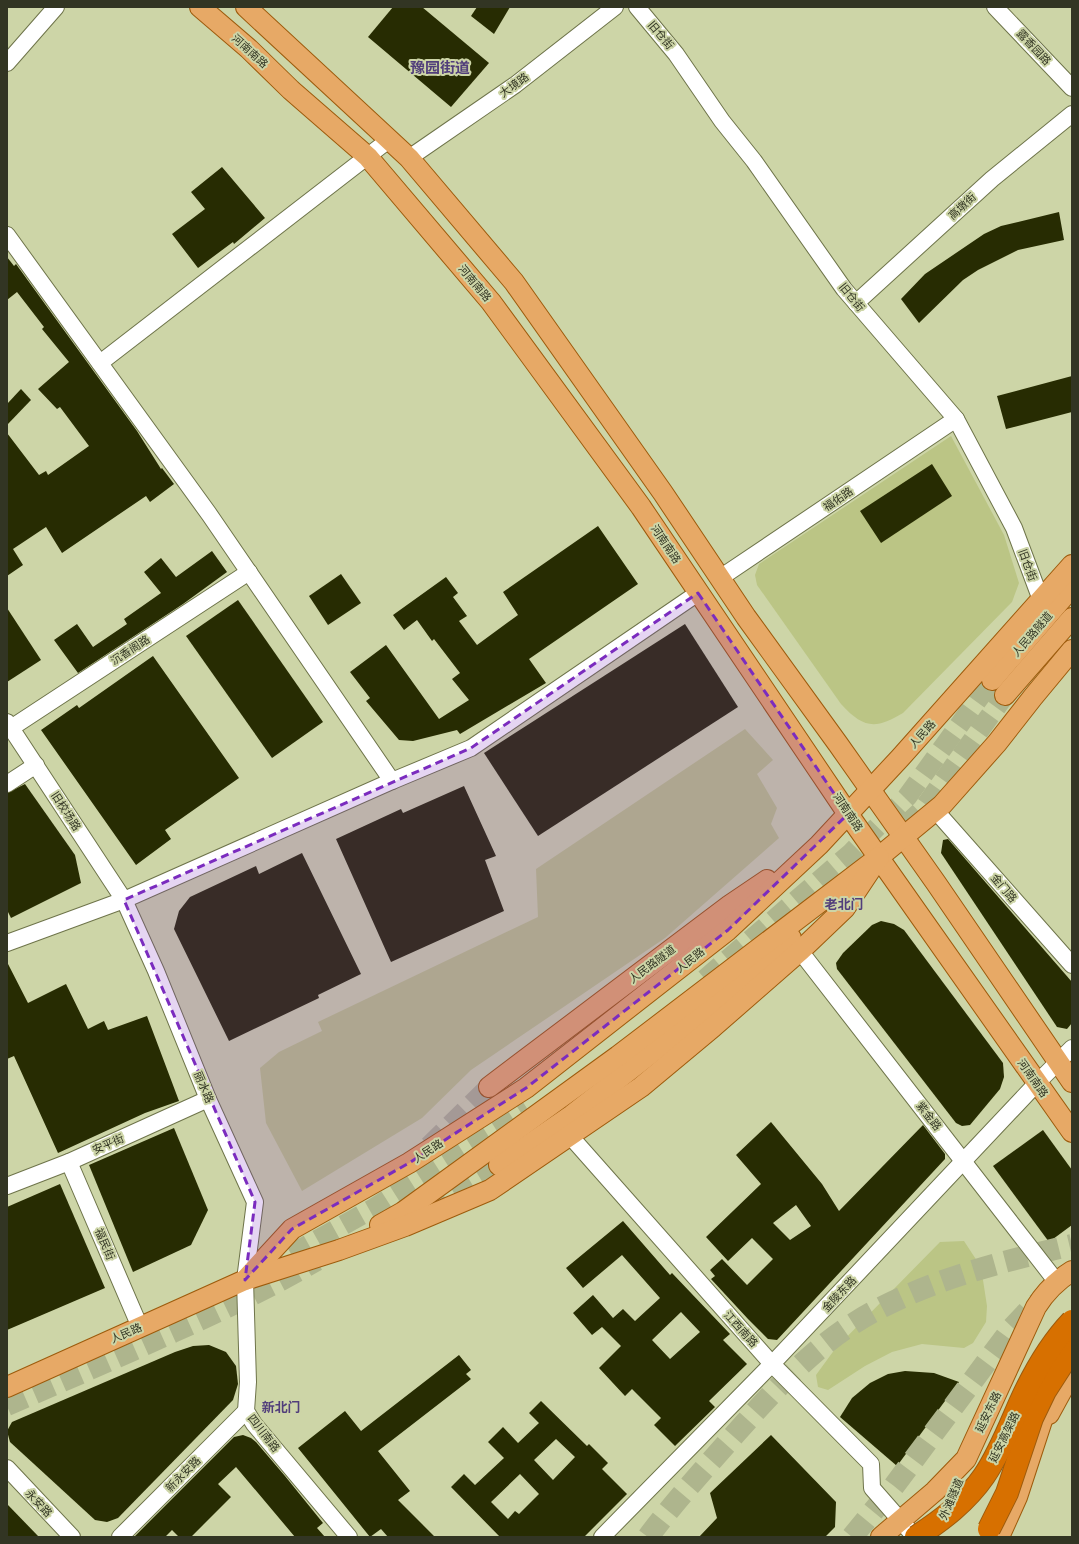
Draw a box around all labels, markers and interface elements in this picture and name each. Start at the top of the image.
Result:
street label: 旧仓街 [645,18,677,52]
street label: 露香园路 [1014,26,1054,68]
street label: 河南南路 [229,31,271,71]
district label: 豫园街道 [410,58,470,77]
street label: 大境路 [497,70,531,100]
street label: 高墩街 [945,190,979,222]
street label: 河南南路 [455,262,495,304]
street label: 旧仓街 [836,280,868,314]
street label: 福佑路 [820,484,856,514]
street label: 河南南路 [648,522,684,566]
street label: 旧仓街 [1016,547,1040,583]
street label: 人民路隧道 [1009,609,1055,659]
street label: 沉香阁路 [108,632,152,668]
street label: 人民路 [906,717,938,751]
street label: 旧校场路 [48,789,84,833]
street label: 河南南路 [830,790,866,834]
street label: 金门路 [988,871,1020,905]
district label: 老北门 [824,896,864,913]
street label: 人民路隧道 [626,942,678,986]
street label: 人民路 [673,944,707,976]
street label: 河南南路 [1015,1056,1051,1100]
street label: 丽水路 [191,1069,217,1105]
street label: 紫金路 [913,1099,945,1133]
street label: 安平街 [90,1131,126,1157]
street label: 人民路 [410,1136,446,1166]
street label: 福民街 [92,1226,118,1262]
street label: 金陵东路 [819,1273,859,1315]
street label: 江西南路 [721,1308,761,1350]
street label: 人民路 [108,1320,144,1346]
street label: 延安东路 [972,1389,1004,1435]
district label: 新北门 [261,1399,301,1416]
street label: 延安高架路 [986,1409,1022,1465]
street label: 四川南路 [245,1411,283,1455]
street label: 新永安路 [162,1453,204,1495]
street label: 外滩隧道 [936,1476,966,1522]
street label: 永安路 [23,1486,55,1520]

